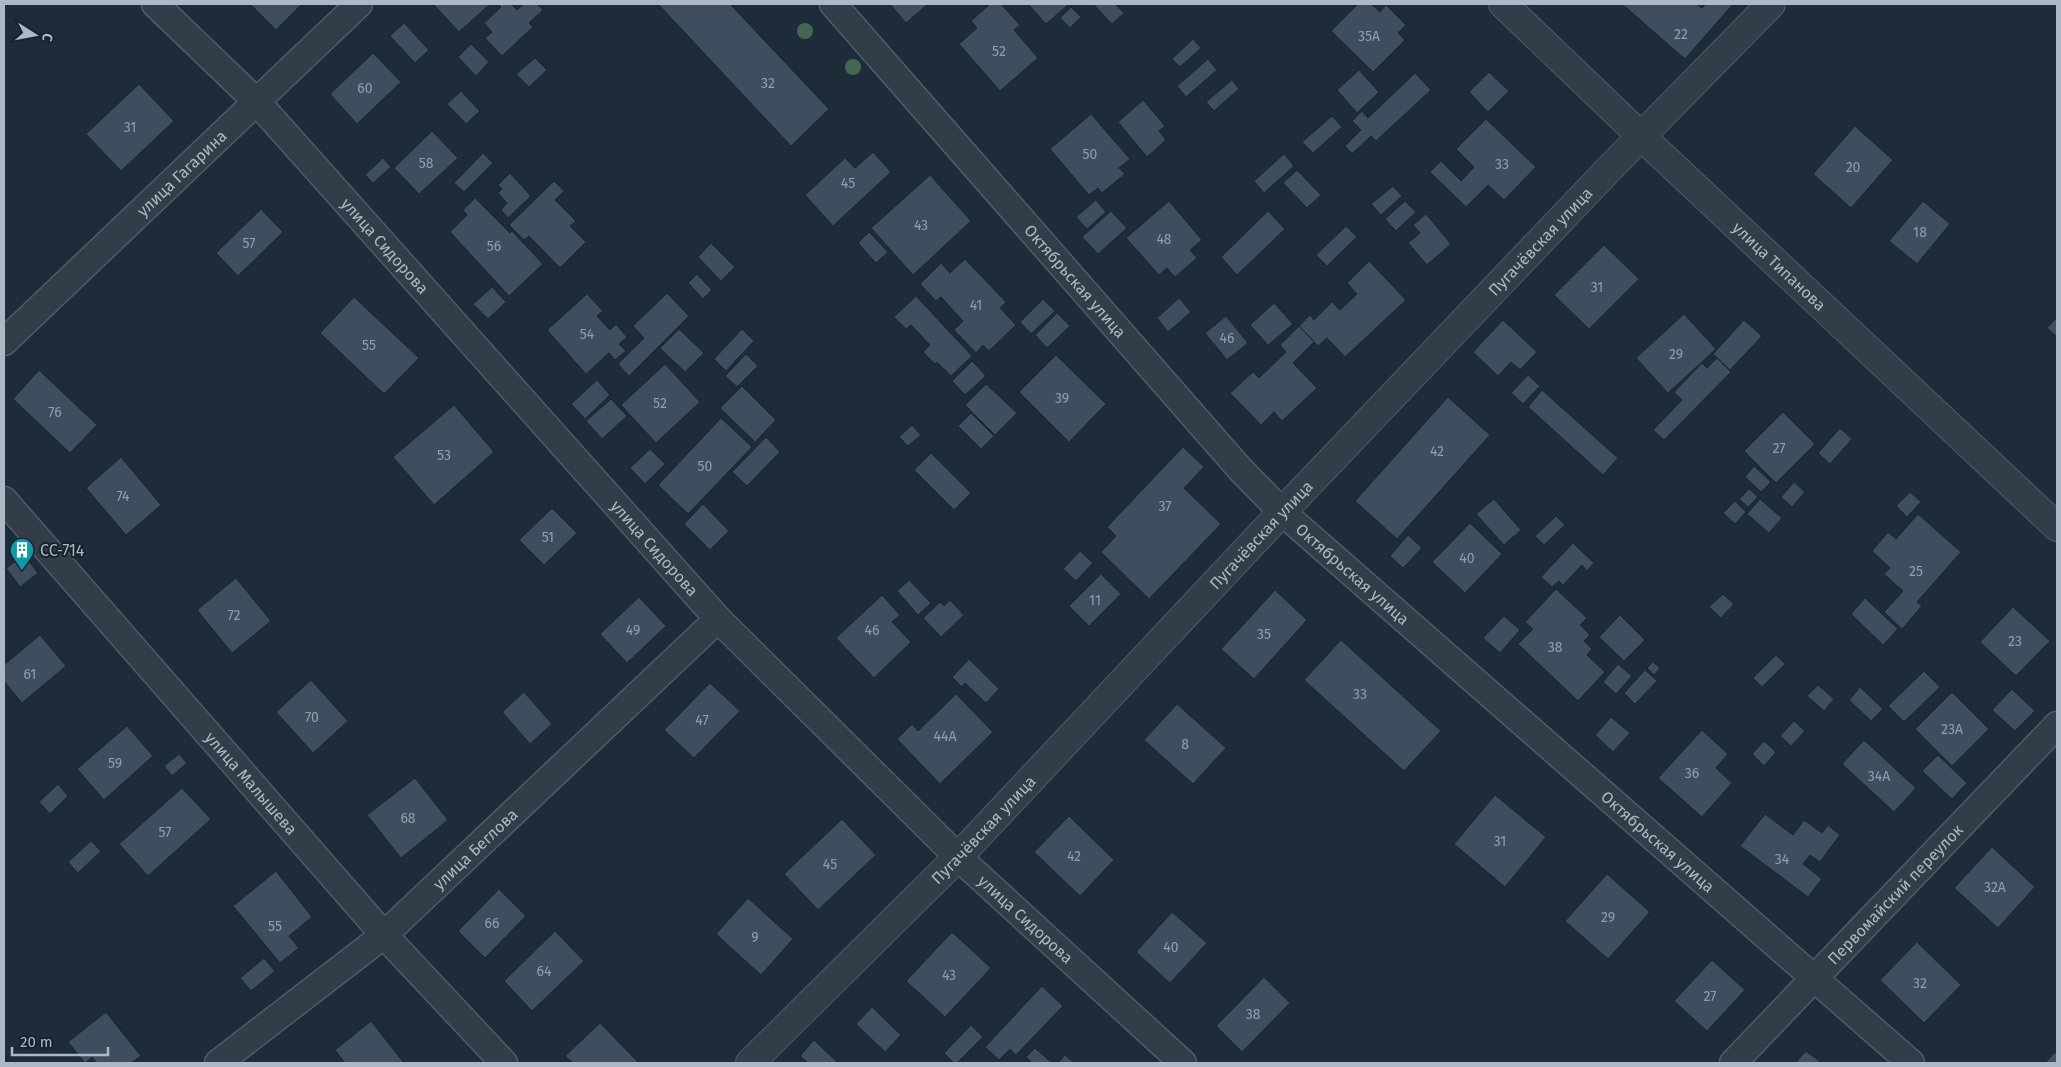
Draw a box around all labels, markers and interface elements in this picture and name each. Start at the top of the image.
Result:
north arrow [10,10,60,60]
house number: 22 [1674,26,1688,43]
house number: 35А [1358,28,1380,45]
text: С [38,32,56,43]
house number: 52 [992,43,1006,60]
house number: 32 [761,75,775,92]
house number: 60 [357,80,373,97]
house number: 31 [124,119,136,136]
street label: улица Гагарина [133,126,230,220]
house number: 50 [1083,146,1098,163]
house number: 58 [419,155,434,172]
house number: 33 [1495,156,1509,173]
house number: 20 [1846,159,1861,176]
house number: 45 [841,175,855,192]
street label: Пугачёвская улица [1484,184,1596,300]
street label: улица Сидорова [337,194,432,298]
house number: 43 [914,217,928,234]
street label: улица Типанова [1729,218,1830,315]
street label: Октябрьская улица [1020,221,1130,342]
house number: 18 [1913,224,1927,241]
house number: 48 [1156,231,1172,248]
house number: 57 [243,235,255,252]
house number: 56 [487,238,501,255]
house number: 31 [1591,279,1603,296]
house number: 41 [970,297,982,314]
house number: 54 [580,326,595,343]
house number: 46 [1220,330,1234,347]
house number: 55 [362,337,376,354]
house number: 29 [1669,346,1683,363]
house number: 39 [1055,390,1069,407]
house number: 52 [653,395,667,412]
house number: 76 [48,404,62,421]
house number: 27 [1772,440,1786,457]
house number: 42 [1430,443,1444,460]
house number: 53 [437,447,451,464]
house number: 50 [698,458,713,475]
street label: Пугачёвская улица [1205,477,1317,593]
house number: 74 [116,488,130,505]
street label: улица Сидорова [607,496,702,600]
house number: 37 [1158,498,1172,515]
street label: Октябрьская улица [1292,520,1413,629]
house number: 51 [542,529,554,546]
building icon: СС-714 [9,537,35,571]
place label: СС-714 [40,541,85,560]
house number: 40 [1459,550,1475,567]
house number: 25 [1909,563,1923,580]
house number: 11 [1089,592,1101,609]
house number: 72 [228,607,241,624]
house number: 49 [626,622,640,639]
house number: 46 [865,622,879,639]
house number: 35 [1257,626,1271,643]
house number: 23 [2008,633,2022,650]
house number: 38 [1548,639,1563,656]
house number: 61 [24,666,36,683]
house number: 33 [1353,686,1367,703]
house number: 70 [305,709,319,726]
house number: 47 [695,712,709,729]
house number: 23А [1941,721,1963,738]
street label: улица Малышева [201,728,301,839]
house number: 44А [934,728,956,745]
house number: 8 [1181,736,1189,753]
house number: 59 [108,755,122,772]
house number: 36 [1685,765,1699,782]
house number: 34А [1868,768,1890,785]
street label: Пугачёвская улица [928,772,1040,888]
street label: Октябрьская улица [1597,787,1718,896]
street label: улица Беглова [429,805,522,894]
house number: 68 [400,810,416,827]
street label: Первомайский переулок [1824,820,1967,968]
house number: 57 [159,824,171,841]
house number: 31 [1494,833,1506,850]
house number: 42 [1067,848,1081,865]
house number: 34 [1775,851,1790,868]
house number: 45 [823,856,837,873]
street label: улица Сидорова [974,871,1077,968]
house number: 32А [1984,879,2006,896]
house number: 29 [1601,909,1615,926]
house number: 66 [485,915,499,932]
house number: 55 [268,918,282,935]
house number: 9 [751,929,759,946]
house number: 40 [1163,939,1179,956]
house number: 64 [537,963,552,980]
house number: 43 [942,967,956,984]
house number: 32 [1913,975,1927,992]
house number: 27 [1703,988,1717,1005]
house number: 38 [1246,1006,1261,1023]
scale bar [12,1024,109,1056]
text: 20 m [20,1033,53,1051]

